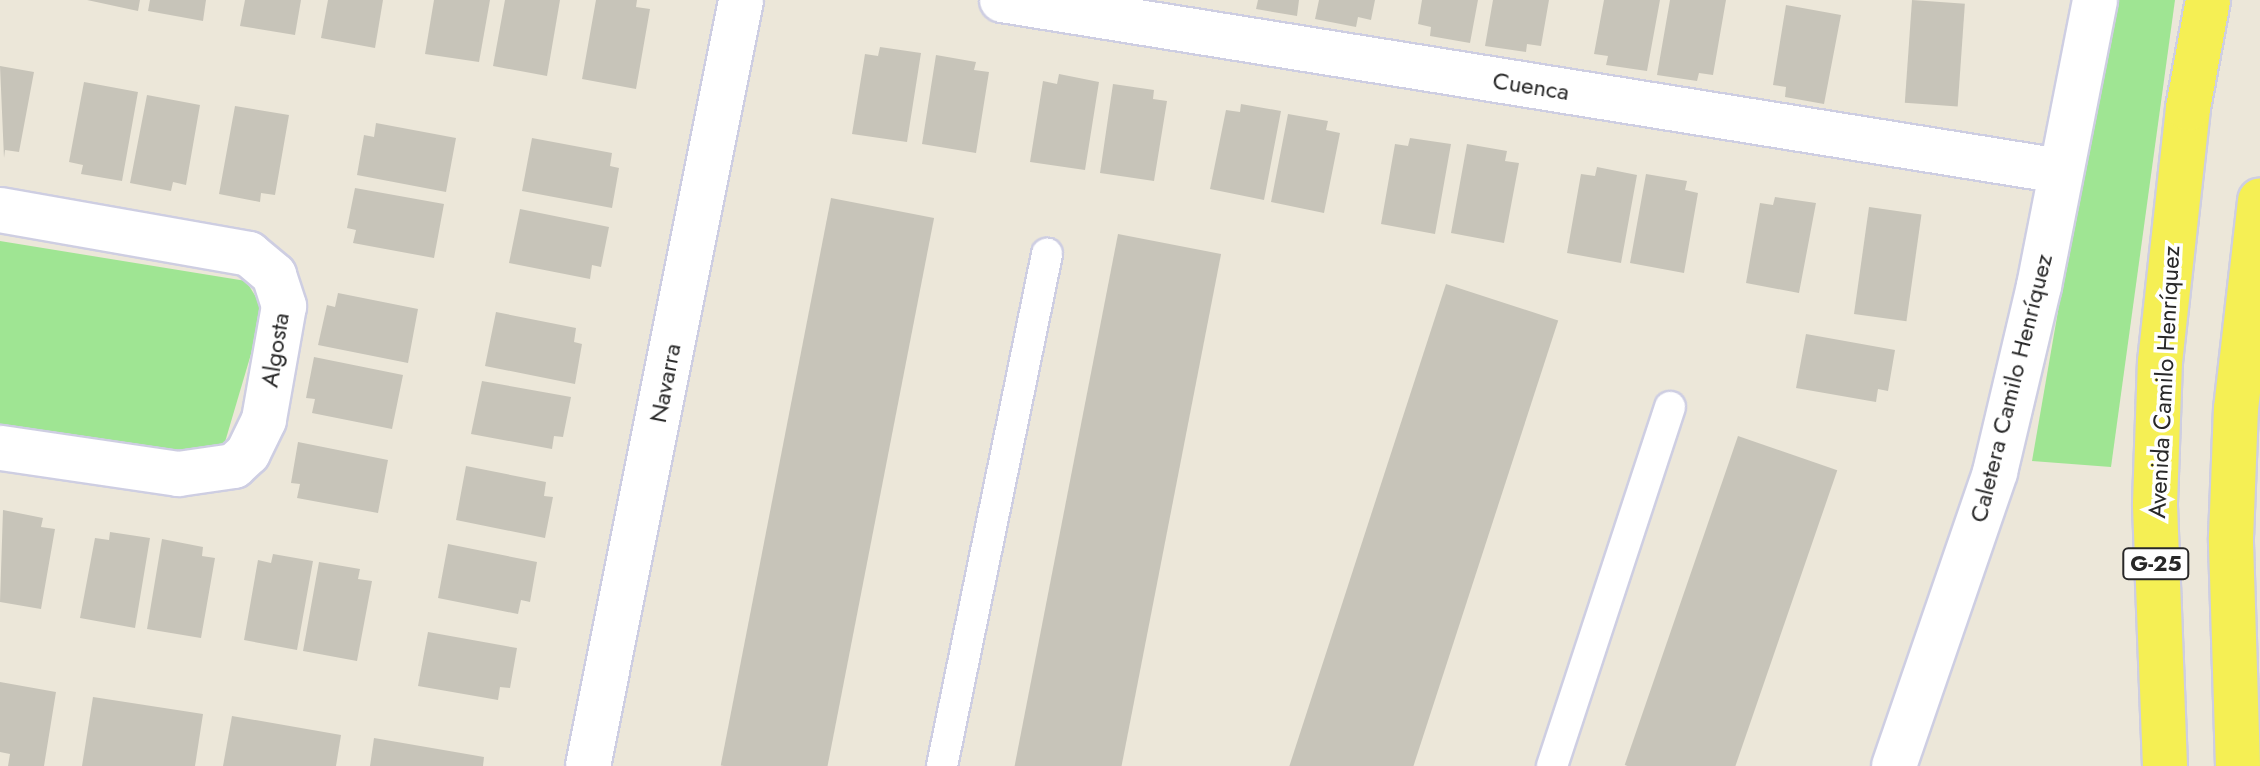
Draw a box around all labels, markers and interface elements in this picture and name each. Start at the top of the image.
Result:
street label: Cuenca [1491,66,1571,106]
street label: Avenida Camilo Henríquez [2142,245,2186,519]
street label: Caletera Camilo Henríquez [1964,251,2058,525]
street label: Algosta [255,311,295,389]
street label: Navarra [643,341,687,425]
road number: G-25 [2122,546,2190,582]

